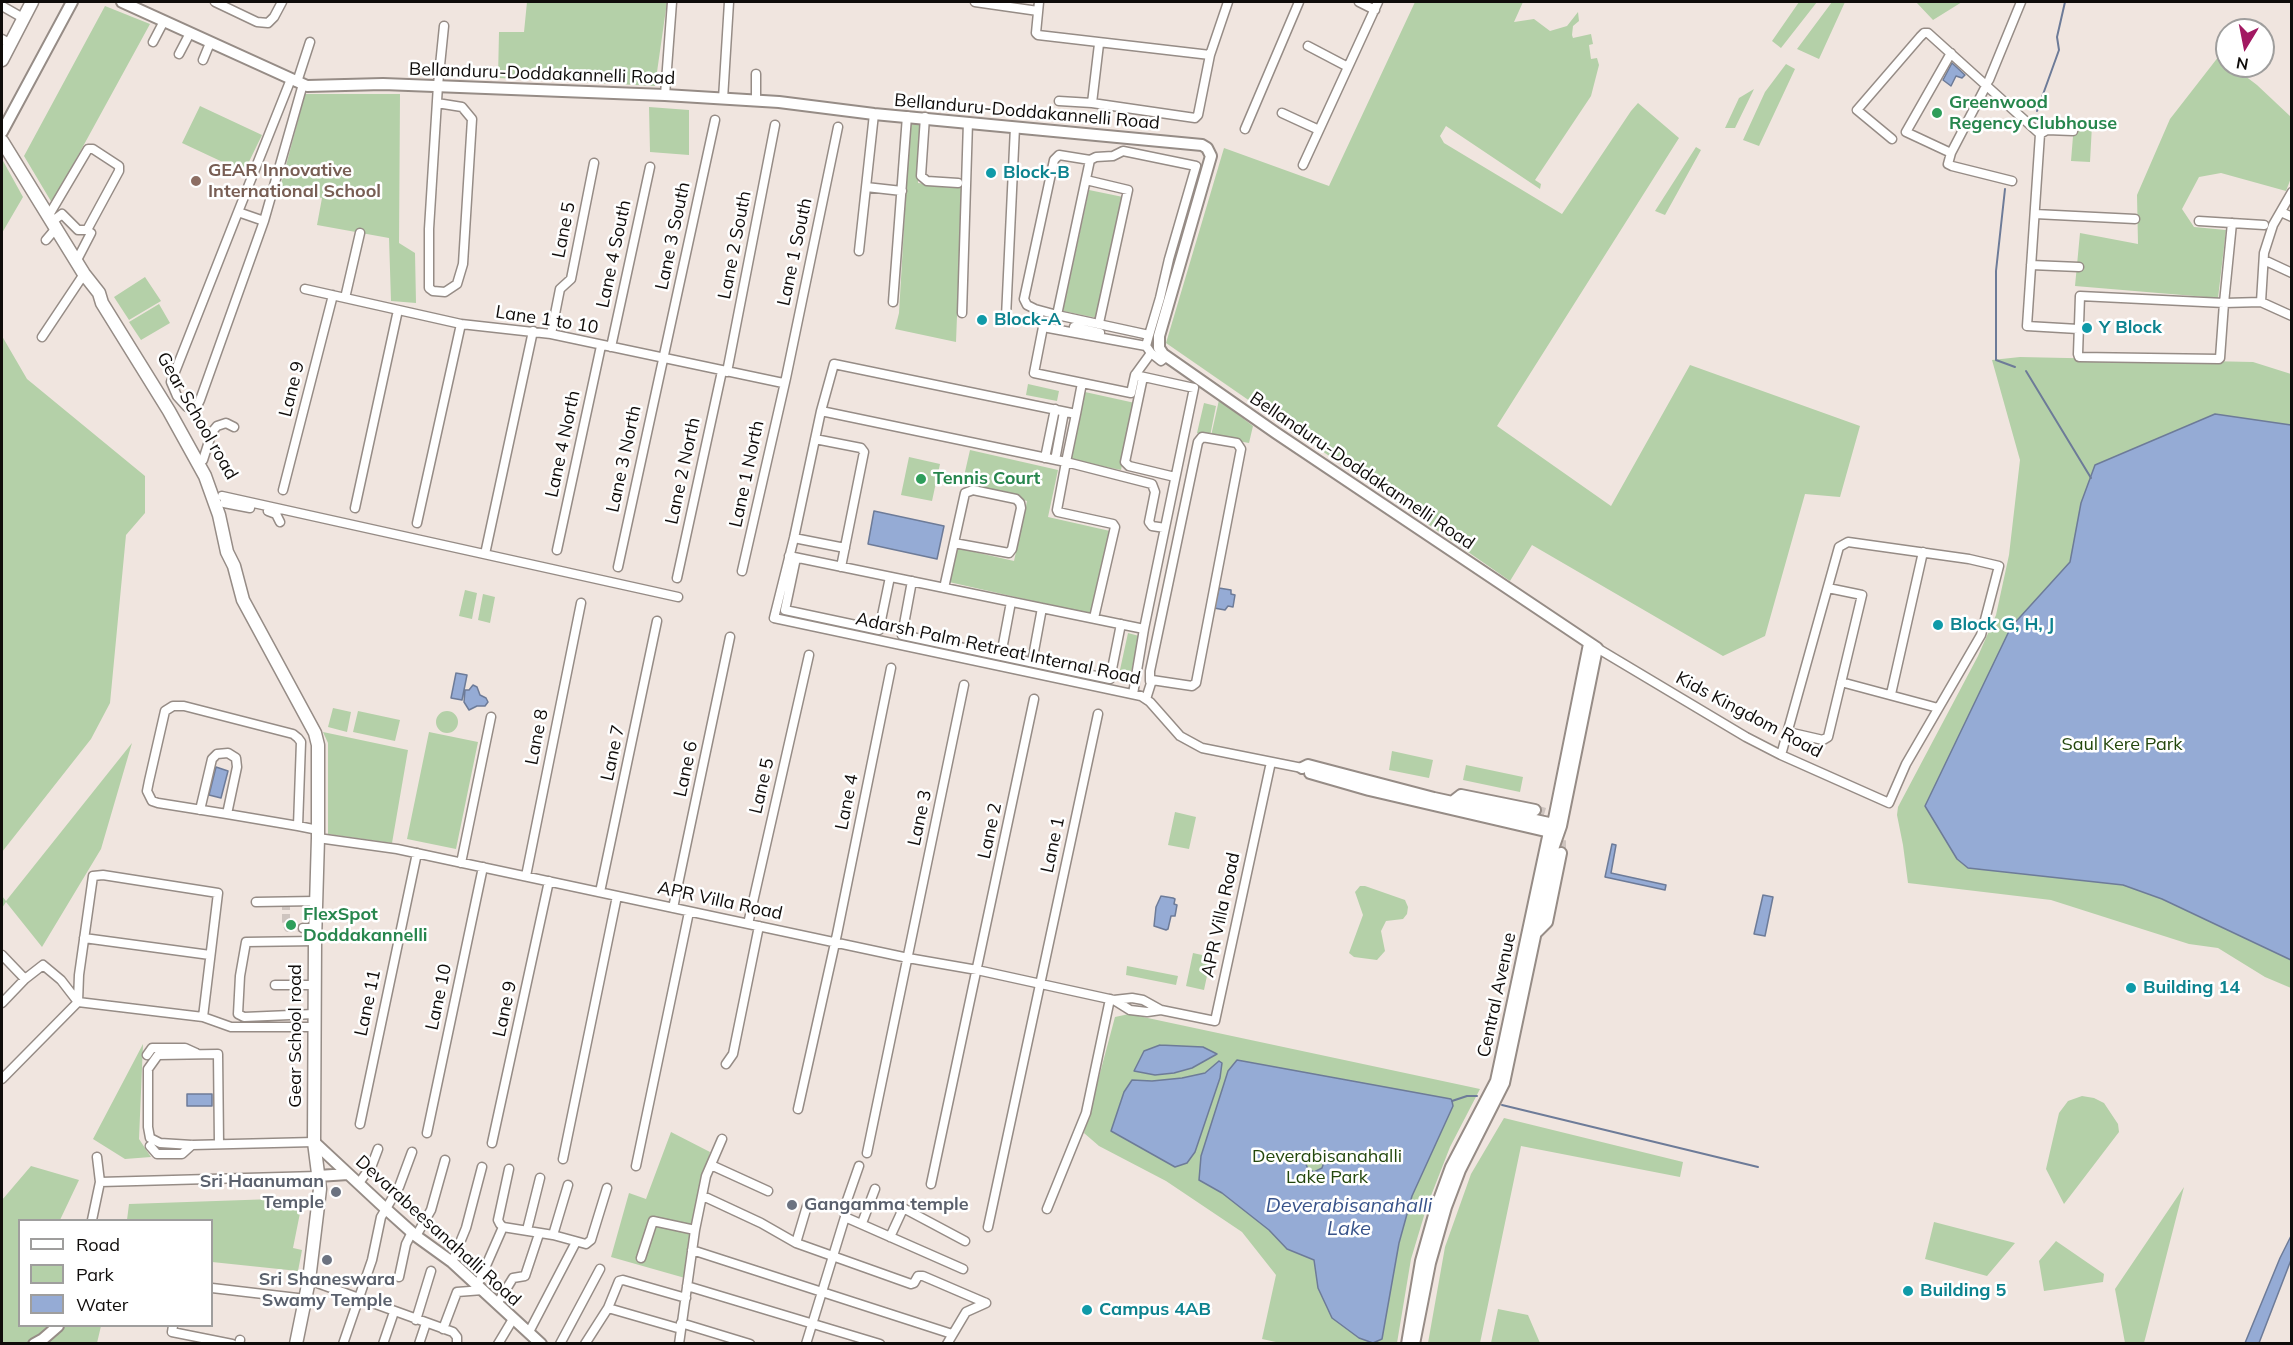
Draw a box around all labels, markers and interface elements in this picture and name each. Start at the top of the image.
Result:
north arrow [2215,18,2275,78]
text: N [2235,53,2250,75]
street label: Bellanduru-Doddakannelli Road [408,59,676,89]
street label: Bellanduru-Doddakannelli Road [893,90,1161,134]
place label: Greenwood Regency Clubhouse [1949,92,2117,134]
marker: Greenwood Regency Clubhouse [1930,106,1944,120]
place label: GEAR Innovative International School [208,160,381,202]
place label: Block-B [1003,162,1070,184]
marker: Block-B [984,166,998,180]
marker: GEAR Innovative International School [189,174,203,188]
street label: Lane 3 South [651,180,695,292]
street label: Lane 2 South [714,189,756,301]
street label: Lane 1 South [773,196,817,308]
street label: Lane 4 South [592,198,636,310]
street label: Lane 5 [548,200,580,260]
street label: Lane 1 to 10 [494,301,600,339]
place label: Block-A [994,309,1061,331]
marker: Block-A [975,313,989,327]
place label: Y Block [2099,317,2162,339]
marker: Y Block [2080,321,2094,335]
street label: Gear School road [152,348,242,484]
street label: Lane 9 [275,359,309,419]
street label: Bellanduru-Doddakannelli Road [1246,388,1478,554]
street label: Lane 4 North [541,389,585,499]
street label: Lane 3 North [602,404,646,514]
street label: Lane 2 North [661,416,705,526]
street label: Lane 1 North [725,419,769,529]
place label: Tennis Court [933,468,1040,490]
marker: Tennis Court [914,472,928,486]
street label: Adarsh Palm Retreat Internal Road [854,608,1142,690]
place label: Block G, H, J [1950,614,2054,636]
marker: Block G, H, J [1931,618,1945,632]
street label: Kids Kingdom Road [1672,667,1826,763]
street label: Lane 8 [521,707,553,767]
street label: Lane 7 [597,723,629,783]
park label: Saul Kere Park [2061,734,2183,756]
street label: Lane 6 [670,739,702,799]
street label: Lane 5 [745,756,779,816]
street label: Lane 4 [831,772,863,832]
street label: Lane 3 [904,788,936,848]
street label: Lane 2 [974,801,1006,861]
street label: Lane 1 [1037,815,1069,875]
street label: APR Villa Road [1197,851,1245,979]
street label: APR Villa Road [656,877,784,925]
place label: FlexSpot Doddakannelli [303,904,428,946]
marker: FlexSpot Doddakannelli [284,918,298,932]
street label: Central Avenue [1473,931,1521,1059]
street label: Lane 10 [421,962,457,1032]
street label: Gear School road [285,964,307,1108]
street label: Lane 11 [350,968,386,1038]
place label: Building 14 [2143,977,2240,999]
street label: Lane 9 [489,979,521,1039]
marker: Building 14 [2124,981,2138,995]
park label: Deverabisanahalli Lake Park [1252,1146,1402,1188]
street label: Devarabeesanahalli Road [351,1151,525,1311]
place label: Sri Haanuman Temple [200,1171,324,1214]
marker: Sri Haanuman Temple [329,1185,343,1199]
place label: Gangamma temple [804,1194,969,1216]
water label: Deverabisanahalli Lake [1266,1194,1432,1241]
marker: Gangamma temple [785,1198,799,1212]
legend [18,1219,213,1327]
text: Road [76,1233,120,1256]
marker: Sri Shaneswara Swamy Temple [320,1253,334,1267]
text: Park [76,1263,114,1286]
place label: Sri Shaneswara Swamy Temple [259,1269,395,1312]
place label: Building 5 [1920,1280,2006,1302]
marker: Building 5 [1901,1284,1915,1298]
text: Water [76,1293,128,1316]
place label: Campus 4AB [1099,1299,1211,1321]
marker: Campus 4AB [1080,1303,1094,1317]

